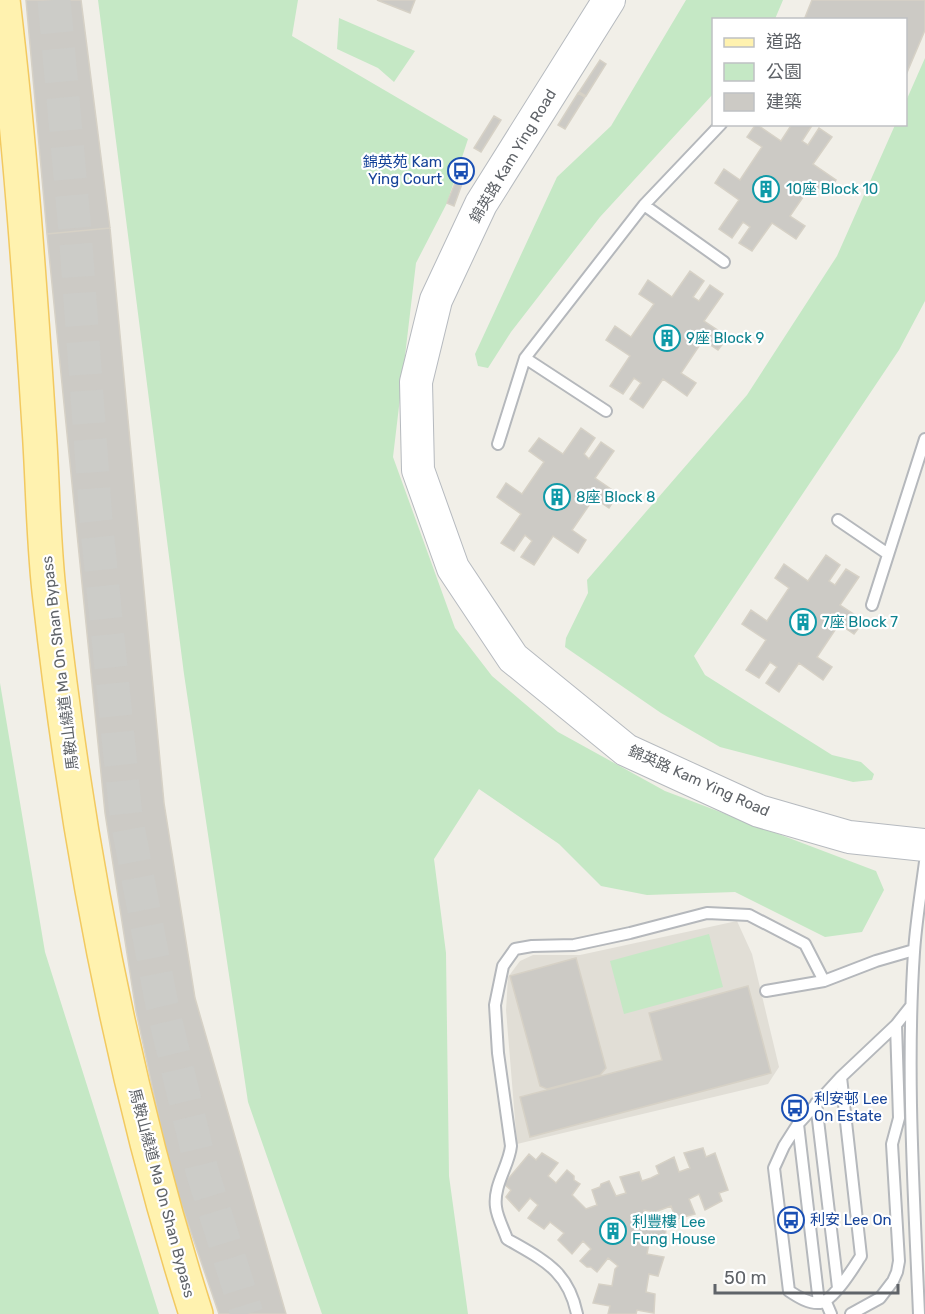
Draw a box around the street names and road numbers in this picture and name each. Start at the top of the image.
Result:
street label: 錦英路 Kam Ying Road [466,86,560,226]
street label: 馬鞍山繞道 Ma On Shan Bypass [38,554,82,771]
street label: 錦英路 Kam Ying Road [626,742,772,820]
street label: 馬鞍山繞道 Ma On Shan Bypass [125,1086,199,1300]

